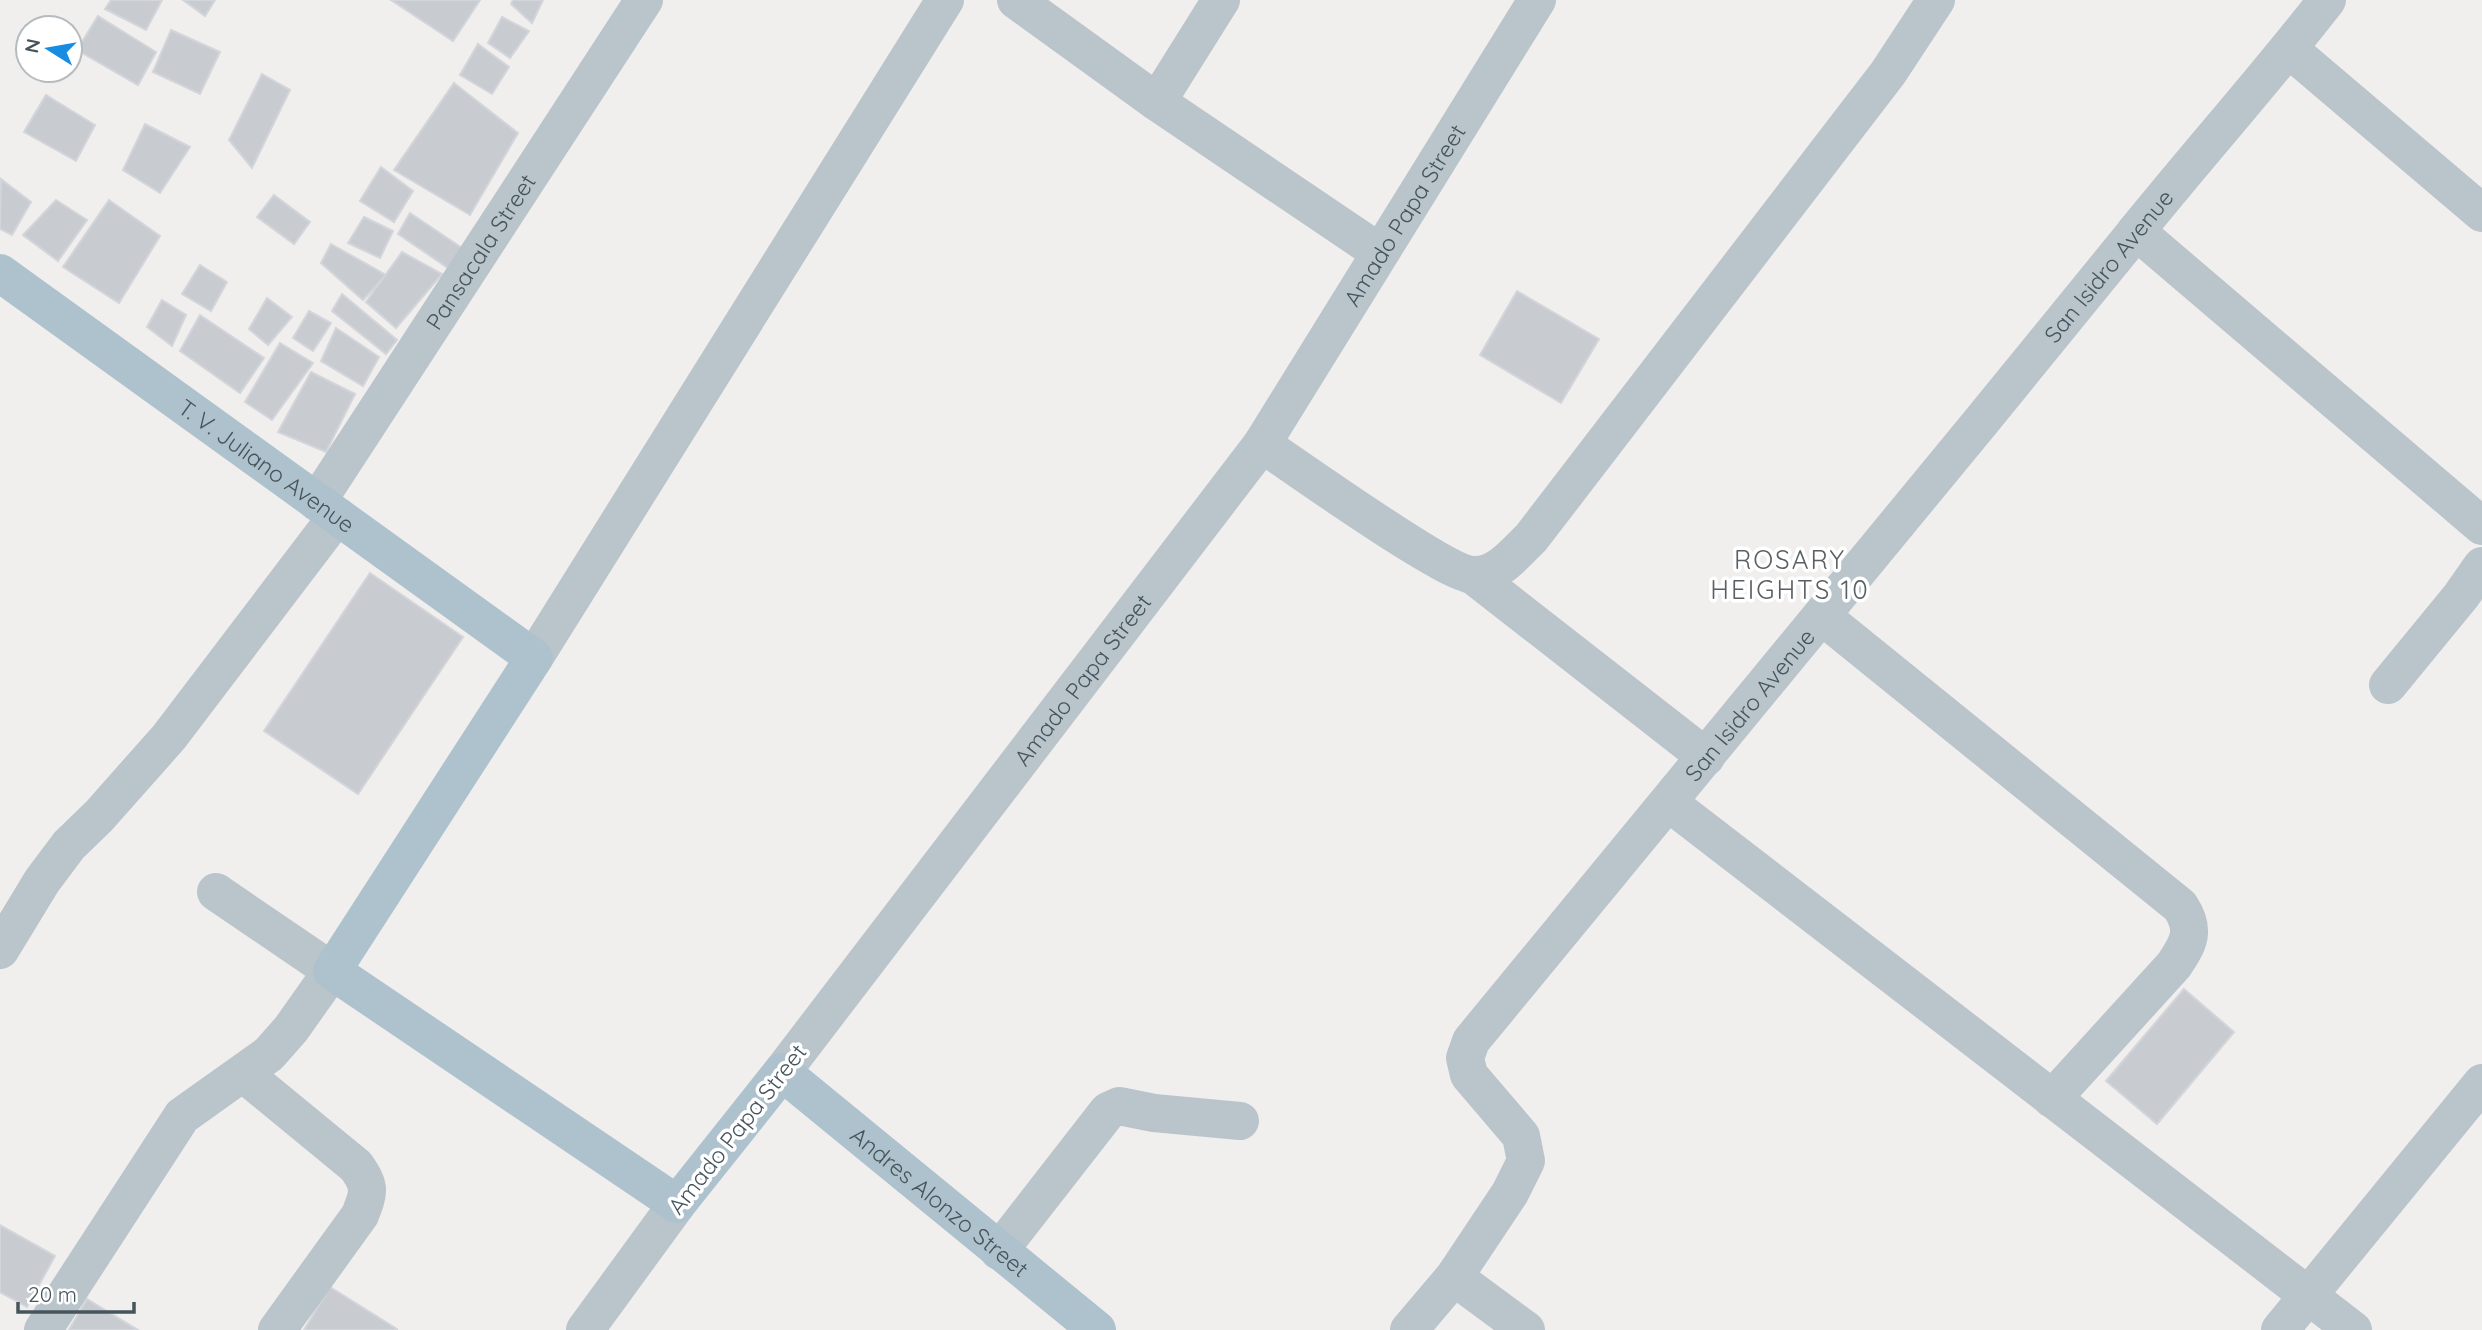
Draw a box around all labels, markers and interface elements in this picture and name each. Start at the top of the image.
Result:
north arrow [14,14,84,84]
text: N [19,37,45,55]
street label: Amado Papa Street [1337,118,1471,311]
street label: Pansacala Street [419,168,542,335]
street label: San Isidro Avenue [2037,183,2179,348]
street label: T. V. Juliano Avenue [173,392,361,539]
district label: ROSARY HEIGHTS 10 [1710,543,1870,606]
street label: Amado Papa Street [1007,588,1157,771]
street label: San Isidro Avenue [1678,622,1820,787]
street label: Amado Papa Street [661,1038,813,1220]
street label: Andres Alonzo Street [845,1120,1035,1283]
scale bar [18,1270,133,1314]
text: 20 m [28,1281,77,1307]

